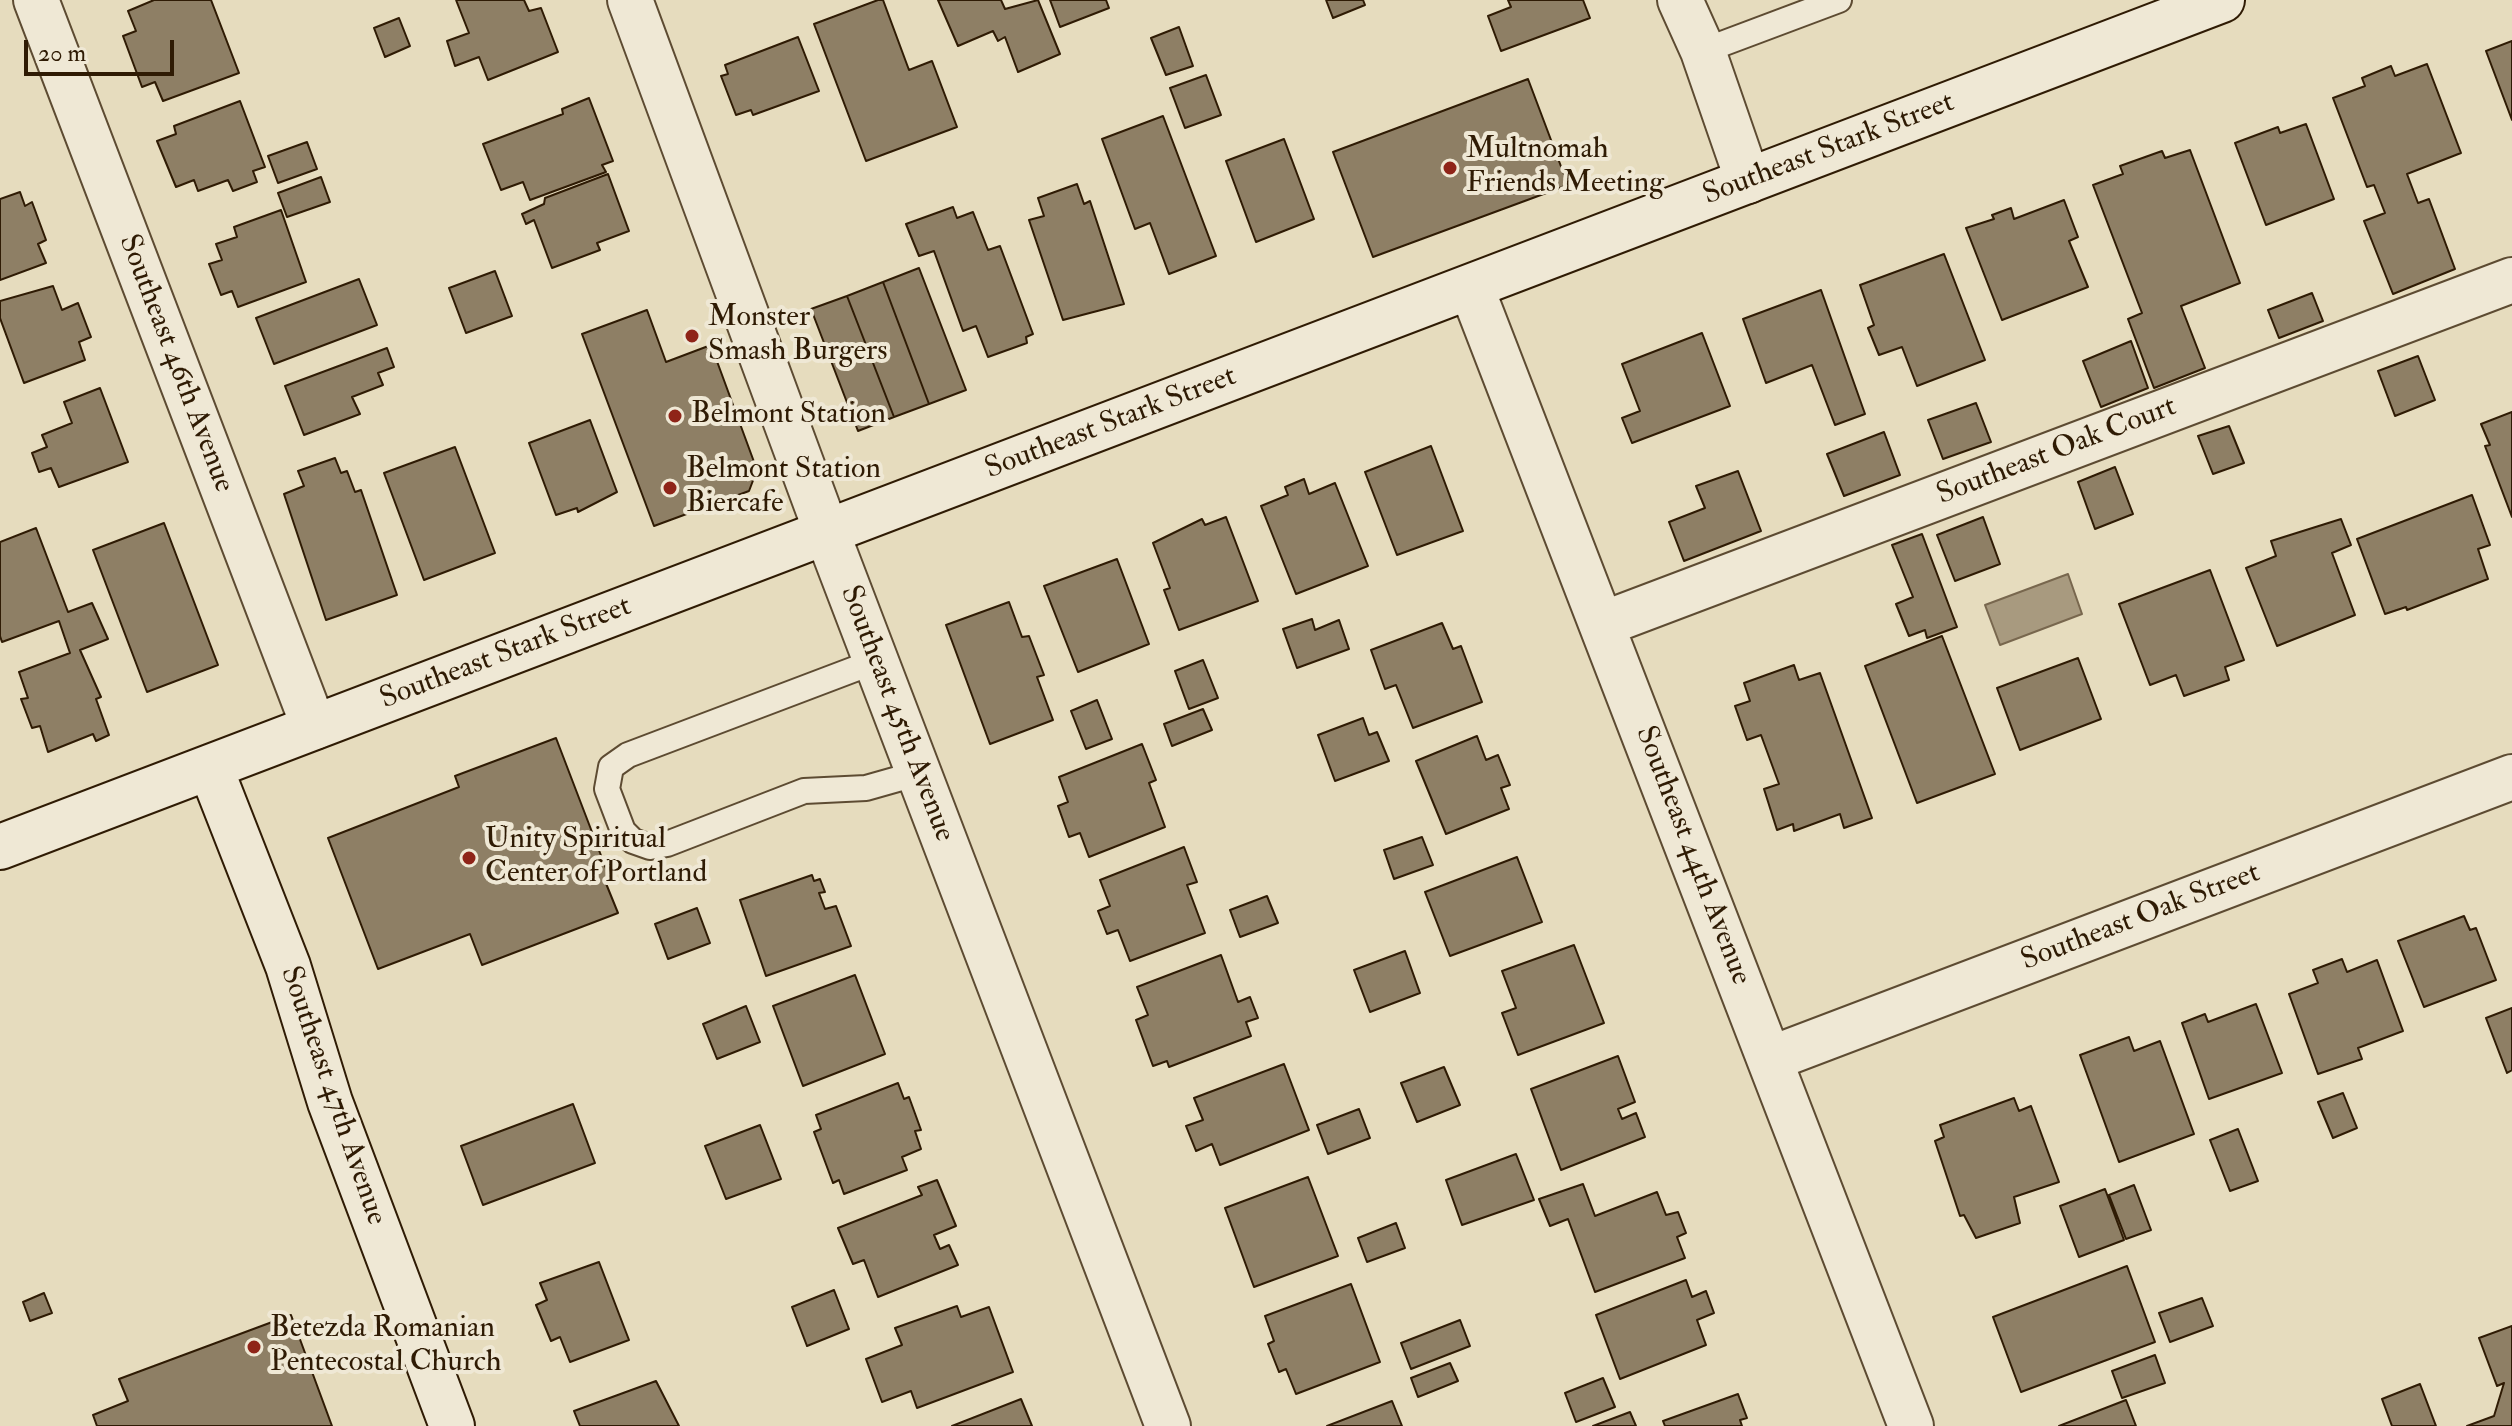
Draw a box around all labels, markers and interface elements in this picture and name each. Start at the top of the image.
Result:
scale bar [28,24,178,74]
text: 20 m [38,38,86,69]
street label: Southeast Stark Street [1698,86,1960,214]
place label: Multnomah Friends Meeting [1466,133,1664,204]
marker: Multnomah Friends Meeting [1441,159,1459,177]
street label: Southeast 46th Avenue [109,230,241,498]
place label: Monster Smash Burgers [708,301,888,372]
marker: Monster Smash Burgers [683,327,701,345]
street label: Southeast Stark Street [980,360,1242,488]
street label: Southeast Oak Court [1932,390,2182,514]
place label: Belmont Station [691,398,886,434]
marker: Belmont Station [666,407,684,425]
place label: Belmont Station Biercafe [686,453,881,524]
marker: Belmont Station Biercafe [661,479,679,497]
street label: Southeast 45th Avenue [831,581,961,847]
street label: Southeast Stark Street [375,590,637,718]
street label: Southeast 44th Avenue [1626,722,1758,990]
place label: Unity Spiritual Center of Portland [485,823,707,894]
marker: Unity Spiritual Center of Portland [460,849,478,867]
street label: Southeast Oak Street [2016,856,2266,980]
street label: Southeast 47th Avenue [271,962,393,1230]
place label: Betezda Romanian Pentecostal Church [270,1312,502,1382]
marker: Betezda Romanian Pentecostal Church [245,1338,263,1356]

